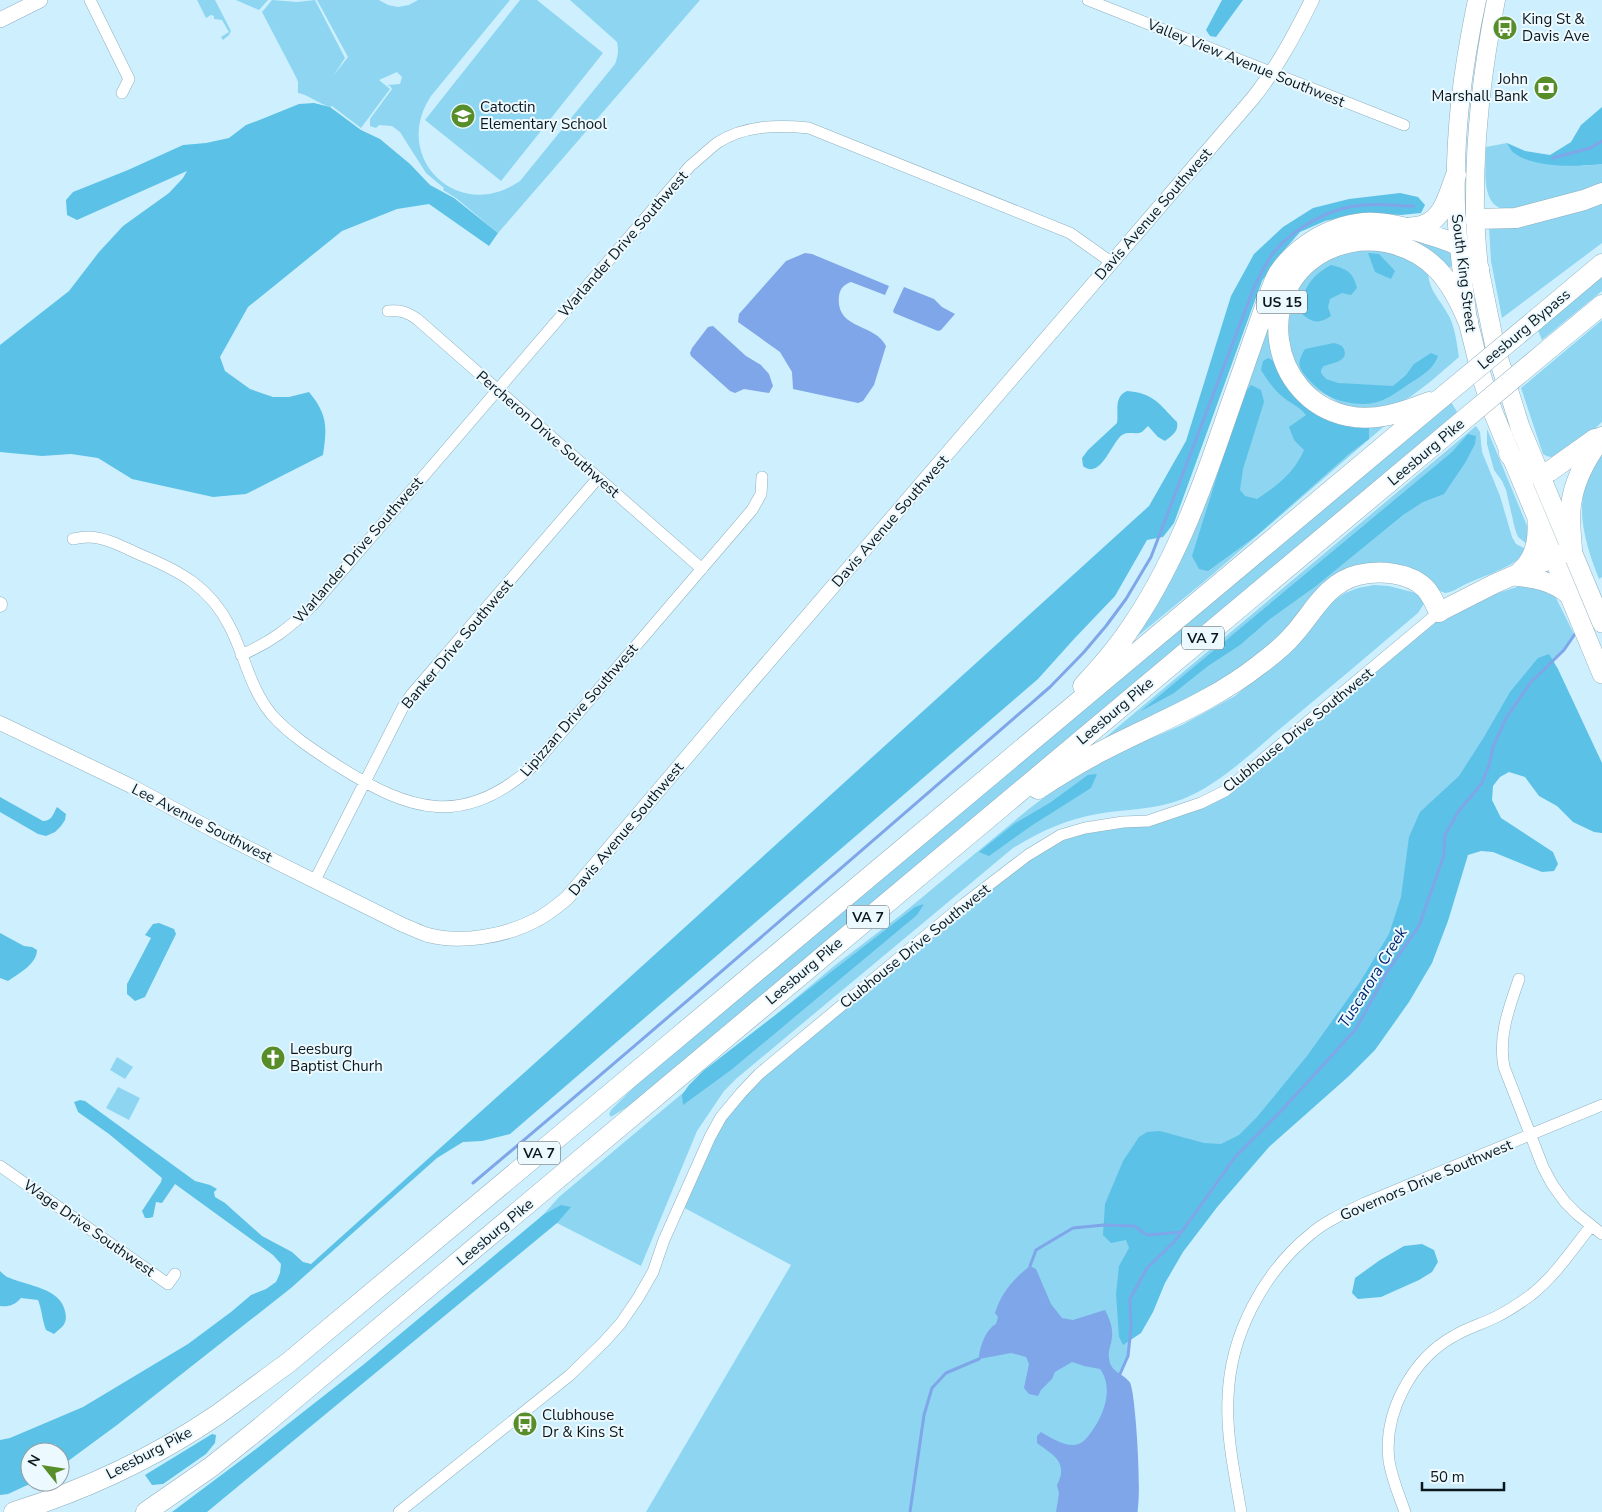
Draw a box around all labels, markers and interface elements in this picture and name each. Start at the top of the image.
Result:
place label: King St & Davis Ave [1522,9,1589,46]
street label: Valley View Avenue Southwest [1143,14,1348,112]
bus stop icon: King St & Davis Ave [1492,15,1518,41]
place label: John Marshall Bank [1431,69,1528,106]
bank icon: John Marshall Bank [1533,75,1559,101]
place label: Catoctin Elementary School [480,97,607,134]
school or university icon: Catoctin Elementary School [450,103,476,129]
street label: Davis Avenue Southwest [1090,143,1216,284]
street label: Warlander Drive Southwest [554,166,693,321]
street label: South King Street [1447,213,1481,334]
street label: Leesburg Bypass [1473,284,1575,374]
road number: US 15 [1257,290,1307,314]
street label: Percheron Drive Southwest [472,366,624,502]
street label: Leesburg Pike [1383,414,1469,490]
street label: Davis Avenue Southwest [827,450,953,591]
street label: Warlander Drive Southwest [289,472,428,627]
street label: Banker Drive Southwest [397,575,518,713]
road number: VA 7 [1182,626,1224,650]
street label: Lipizzan Drive Southwest [516,639,643,781]
street label: Clubhouse Drive Southwest [1219,663,1378,797]
street label: Leesburg Pike [1072,673,1158,749]
street label: Davis Avenue Southwest [564,757,688,900]
street label: Lee Avenue Southwest [128,779,276,868]
street label: Clubhouse Drive Southwest [836,879,995,1013]
road number: VA 7 [847,906,889,929]
water label: Tuscarora Creek [1333,922,1413,1032]
street label: Leesburg Pike [761,933,847,1009]
place label: Leesburg Baptist Churh [290,1039,383,1076]
church icon: Leesburg Baptist Churh [260,1045,286,1071]
street label: Governors Drive Southwest [1337,1134,1516,1225]
road number: VA 7 [518,1142,560,1164]
street label: Wage Drive Southwest [19,1175,159,1281]
street label: Leesburg Pike [452,1194,538,1270]
place label: Clubhouse Dr & Kins St [542,1405,624,1442]
bus stop icon: Clubhouse Dr & Kins St [512,1411,538,1437]
street label: Leesburg Pike [103,1422,195,1484]
north arrow [20,1442,70,1492]
text: N [23,1451,45,1470]
scale bar [1422,1460,1504,1492]
text: 50 m [1430,1467,1465,1487]

